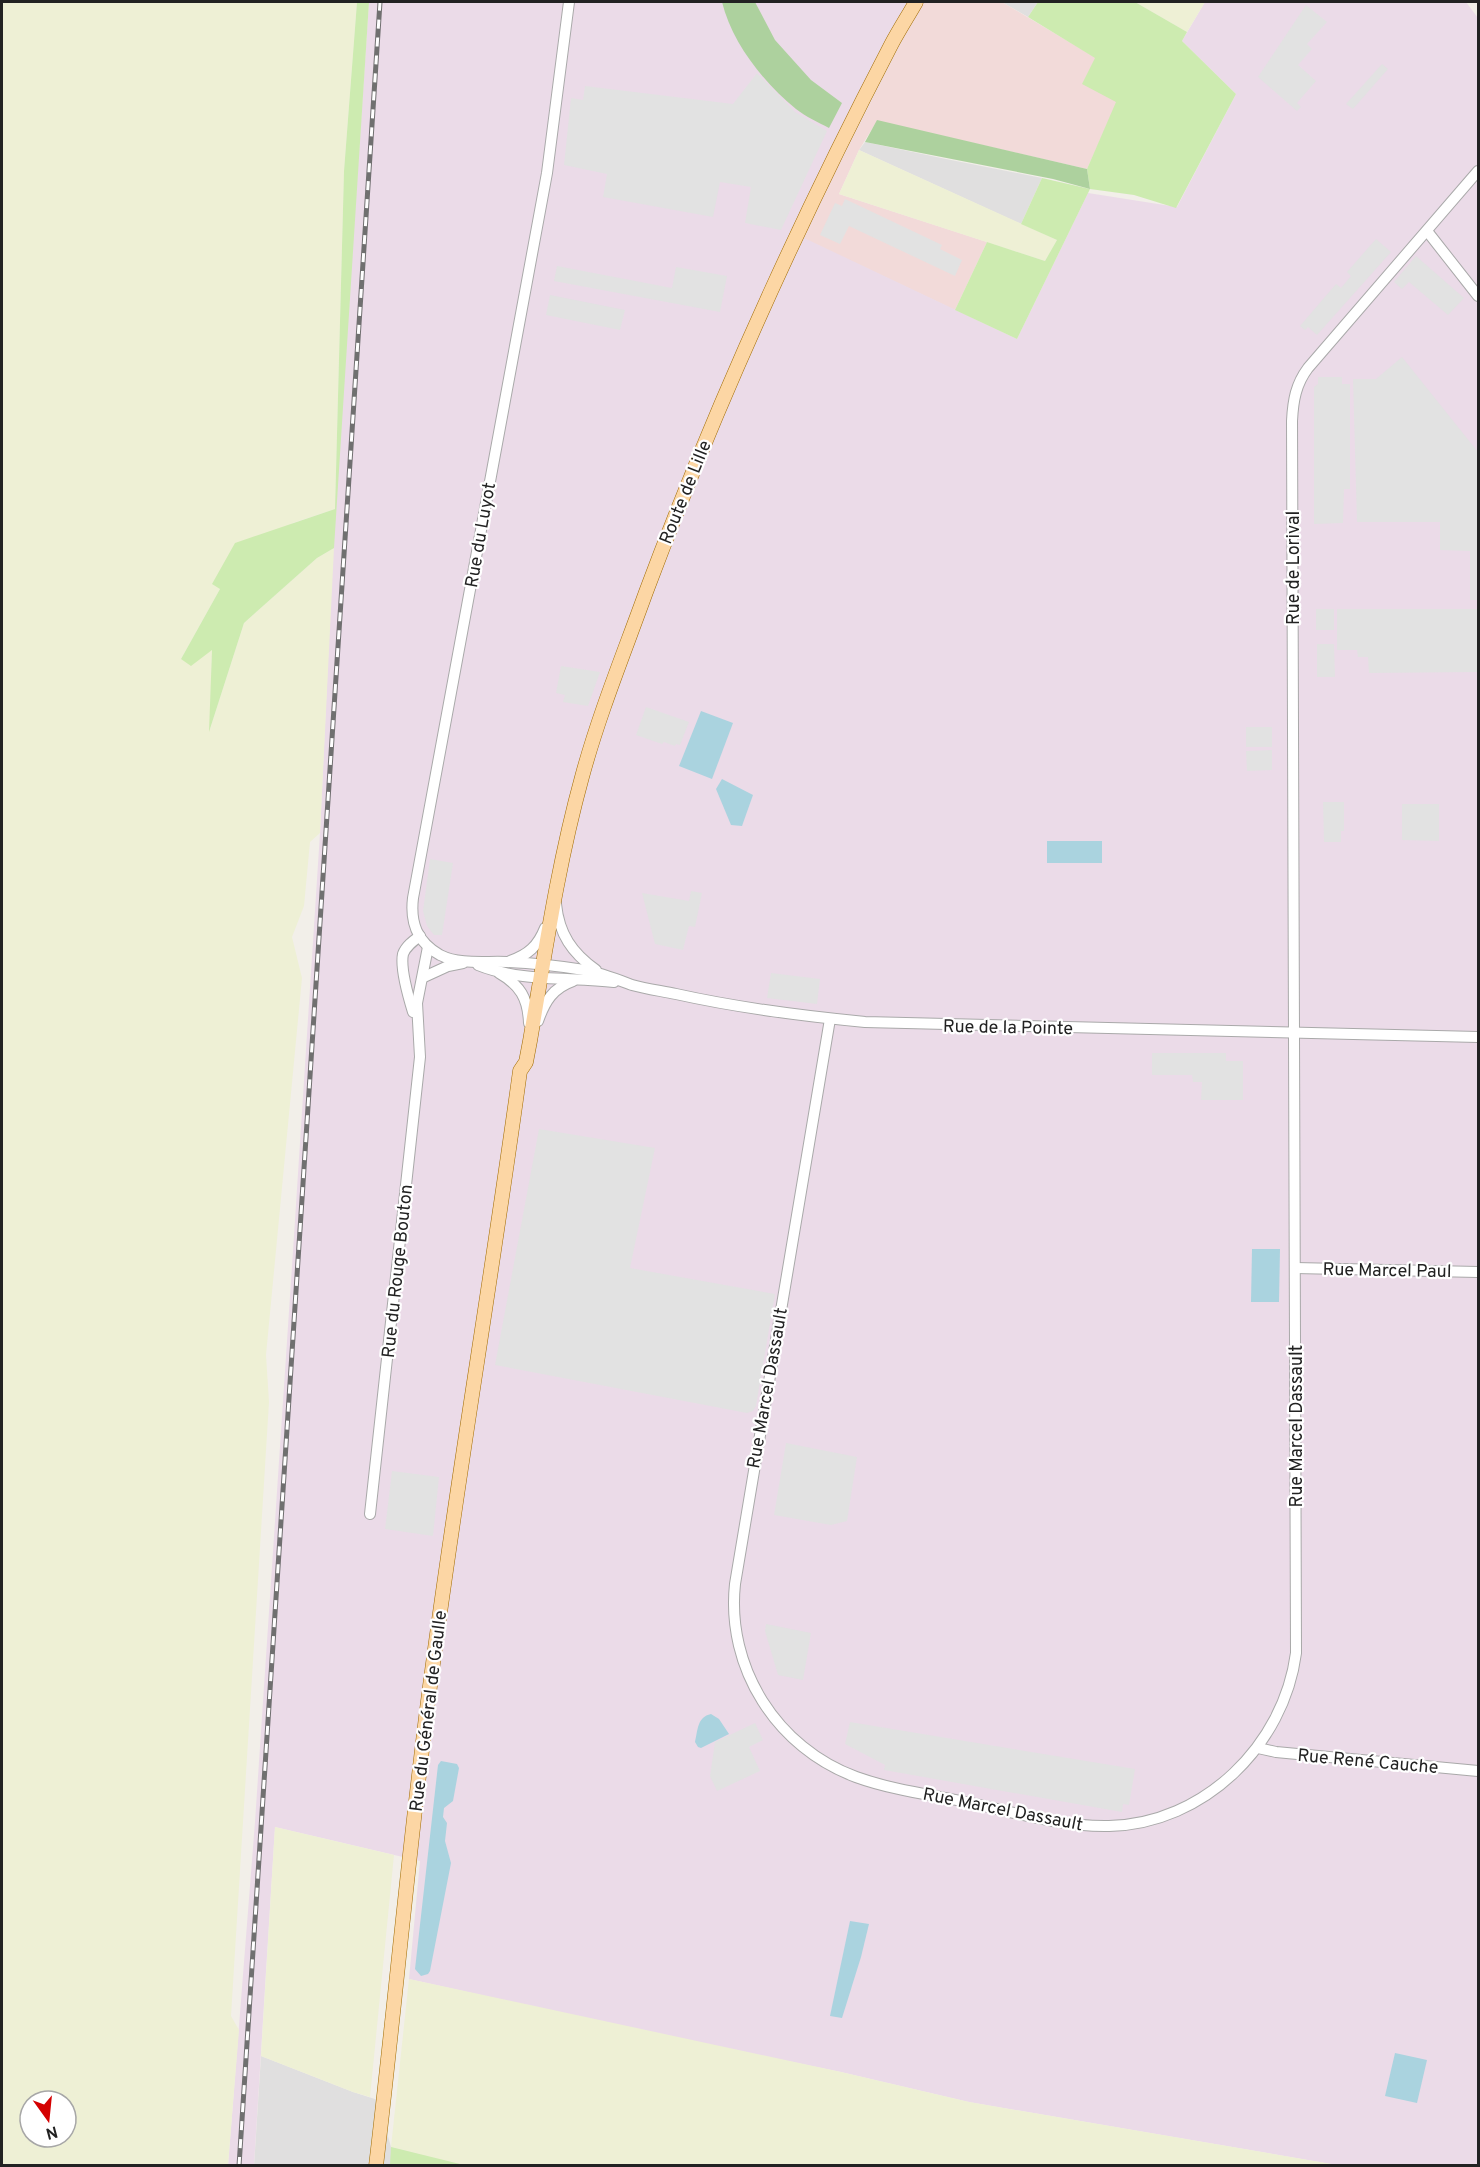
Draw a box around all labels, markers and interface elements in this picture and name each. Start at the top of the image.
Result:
street label: Route de Lille [655,437,718,548]
street label: Rue du Luyot [461,481,502,590]
street label: Rue de Lorival [1283,511,1306,625]
street label: Rue de la Pointe [943,1016,1073,1041]
street label: Rue du Rouge Bouton [378,1183,419,1359]
street label: Rue Marcel Paul [1322,1259,1452,1284]
street label: Rue Marcel Dassault [743,1306,794,1470]
street label: Rue Marcel Dassault [1286,1345,1309,1507]
street label: Rue du Général de Gaulle [406,1609,453,1813]
street label: Rue René Cauche [1296,1745,1439,1780]
street label: Rue Marcel Dassault [921,1784,1085,1837]
north arrow [18,2089,78,2149]
text: N [43,2120,60,2143]

